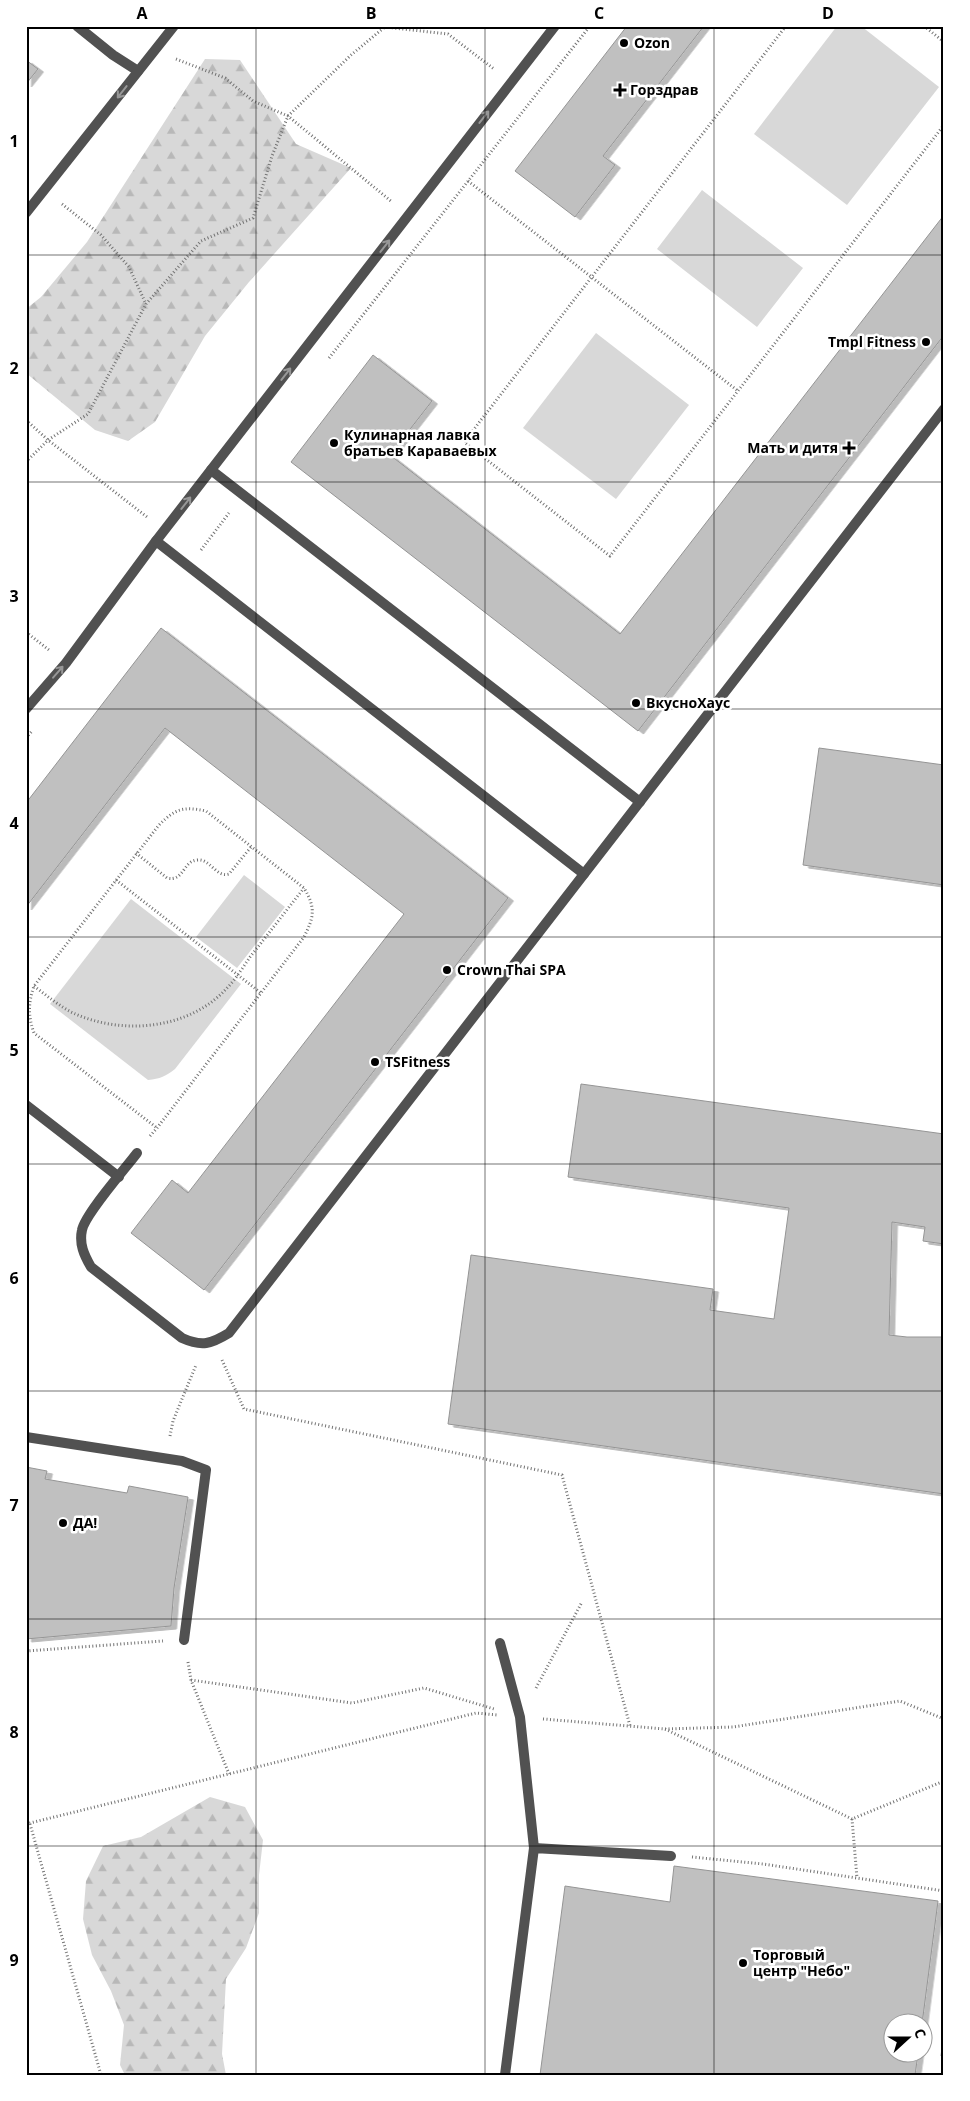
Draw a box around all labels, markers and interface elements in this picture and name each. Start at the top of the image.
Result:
text: A [136,2,148,24]
text: B [366,2,376,24]
text: C [594,2,604,24]
text: D [822,2,834,24]
place label: Ozon [634,33,670,52]
marker: Ozon [618,37,630,49]
place label: Горздрав [630,80,699,99]
marker: Горздрав [614,84,626,96]
one-way arrow [117,85,127,99]
one-way arrow [479,111,490,124]
text: 1 [9,130,19,152]
one-way arrow [379,239,390,252]
place label: Tmpl Fitness [828,332,916,351]
marker: Tmpl Fitness [920,336,932,348]
text: 2 [9,357,19,379]
one-way arrow [280,368,291,381]
place label: Кулинарная лавка братьев Караваевых [344,425,497,460]
marker: Кулинарная лавка братьев Караваевых [328,437,340,449]
place label: Мать и дитя [747,438,838,457]
marker: Мать и дитя [842,441,856,455]
one-way arrow [181,496,191,510]
text: 3 [9,585,19,607]
one-way arrow [52,666,64,679]
place label: ВкусноХаус [646,693,730,712]
marker: ВкусноХаус [630,697,642,709]
text: 4 [9,812,19,834]
place label: Crown Thai SPA [457,960,566,979]
marker: Crown Thai SPA [441,964,453,976]
text: 5 [9,1039,19,1061]
place label: TSFitness [385,1052,450,1071]
marker: TSFitness [369,1056,381,1068]
text: 6 [9,1267,19,1289]
text: 7 [9,1494,19,1516]
place label: ДА! [73,1513,97,1532]
marker: ДА! [57,1517,69,1529]
text: 8 [9,1721,19,1743]
place label: Торговый центр "Небо" [753,1945,850,1980]
text: 9 [9,1949,19,1971]
marker: Торговый центр "Небо" [737,1957,749,1969]
north arrow [882,2014,932,2064]
text: С [910,2026,931,2041]

